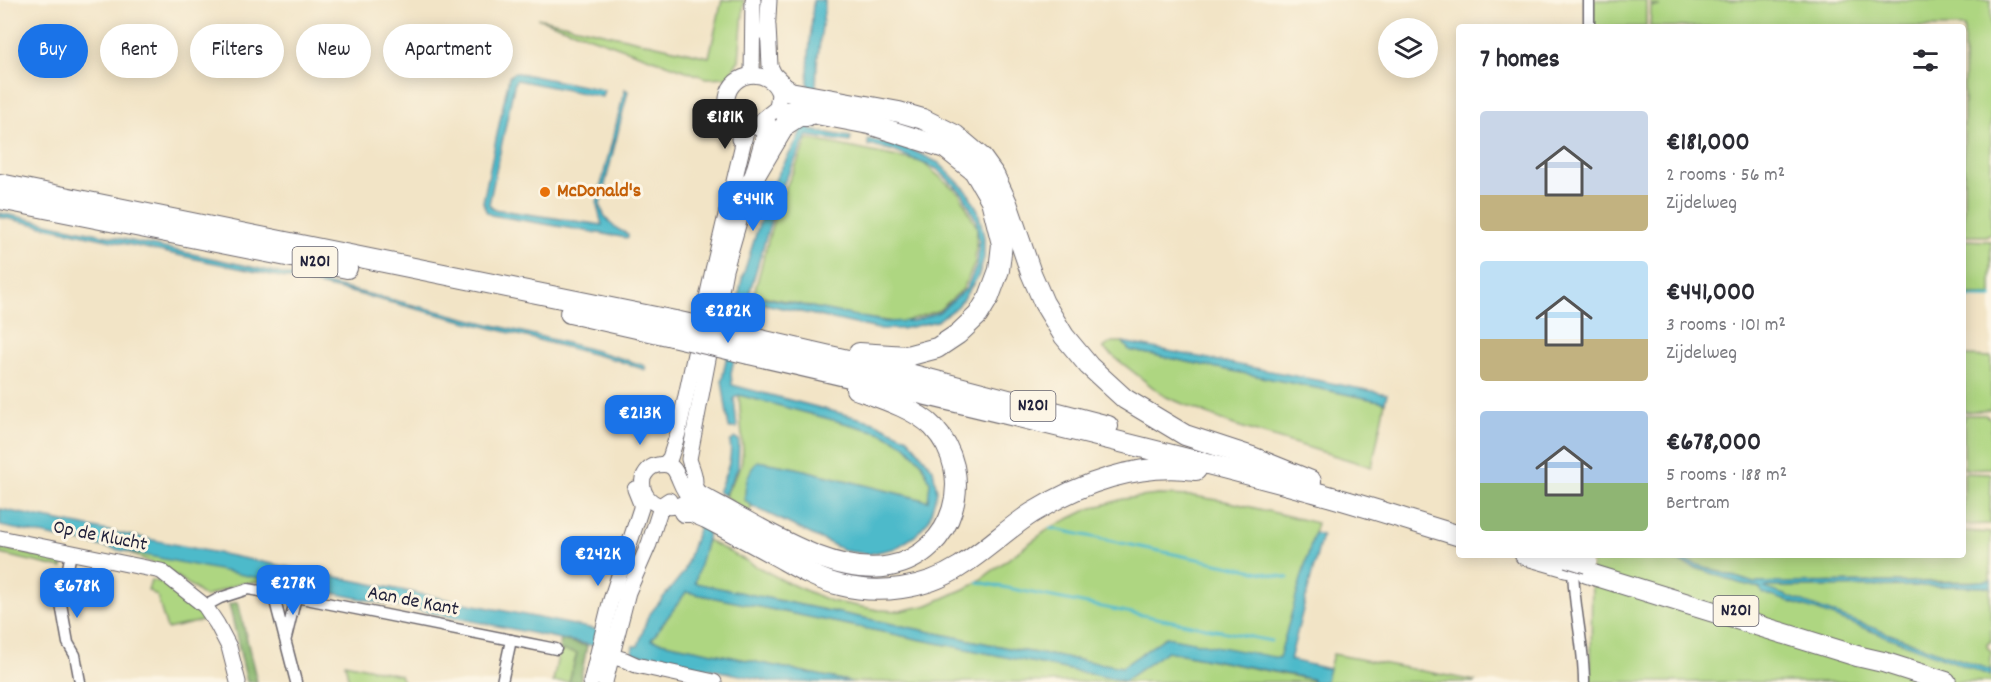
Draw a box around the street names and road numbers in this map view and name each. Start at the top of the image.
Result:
road number: N201 [292,247,338,277]
road number: N201 [1010,391,1056,421]
street label: Op de Klucht [51,514,149,560]
street label: Aan de Kant [365,579,461,625]
road number: N201 [1714,596,1758,626]

